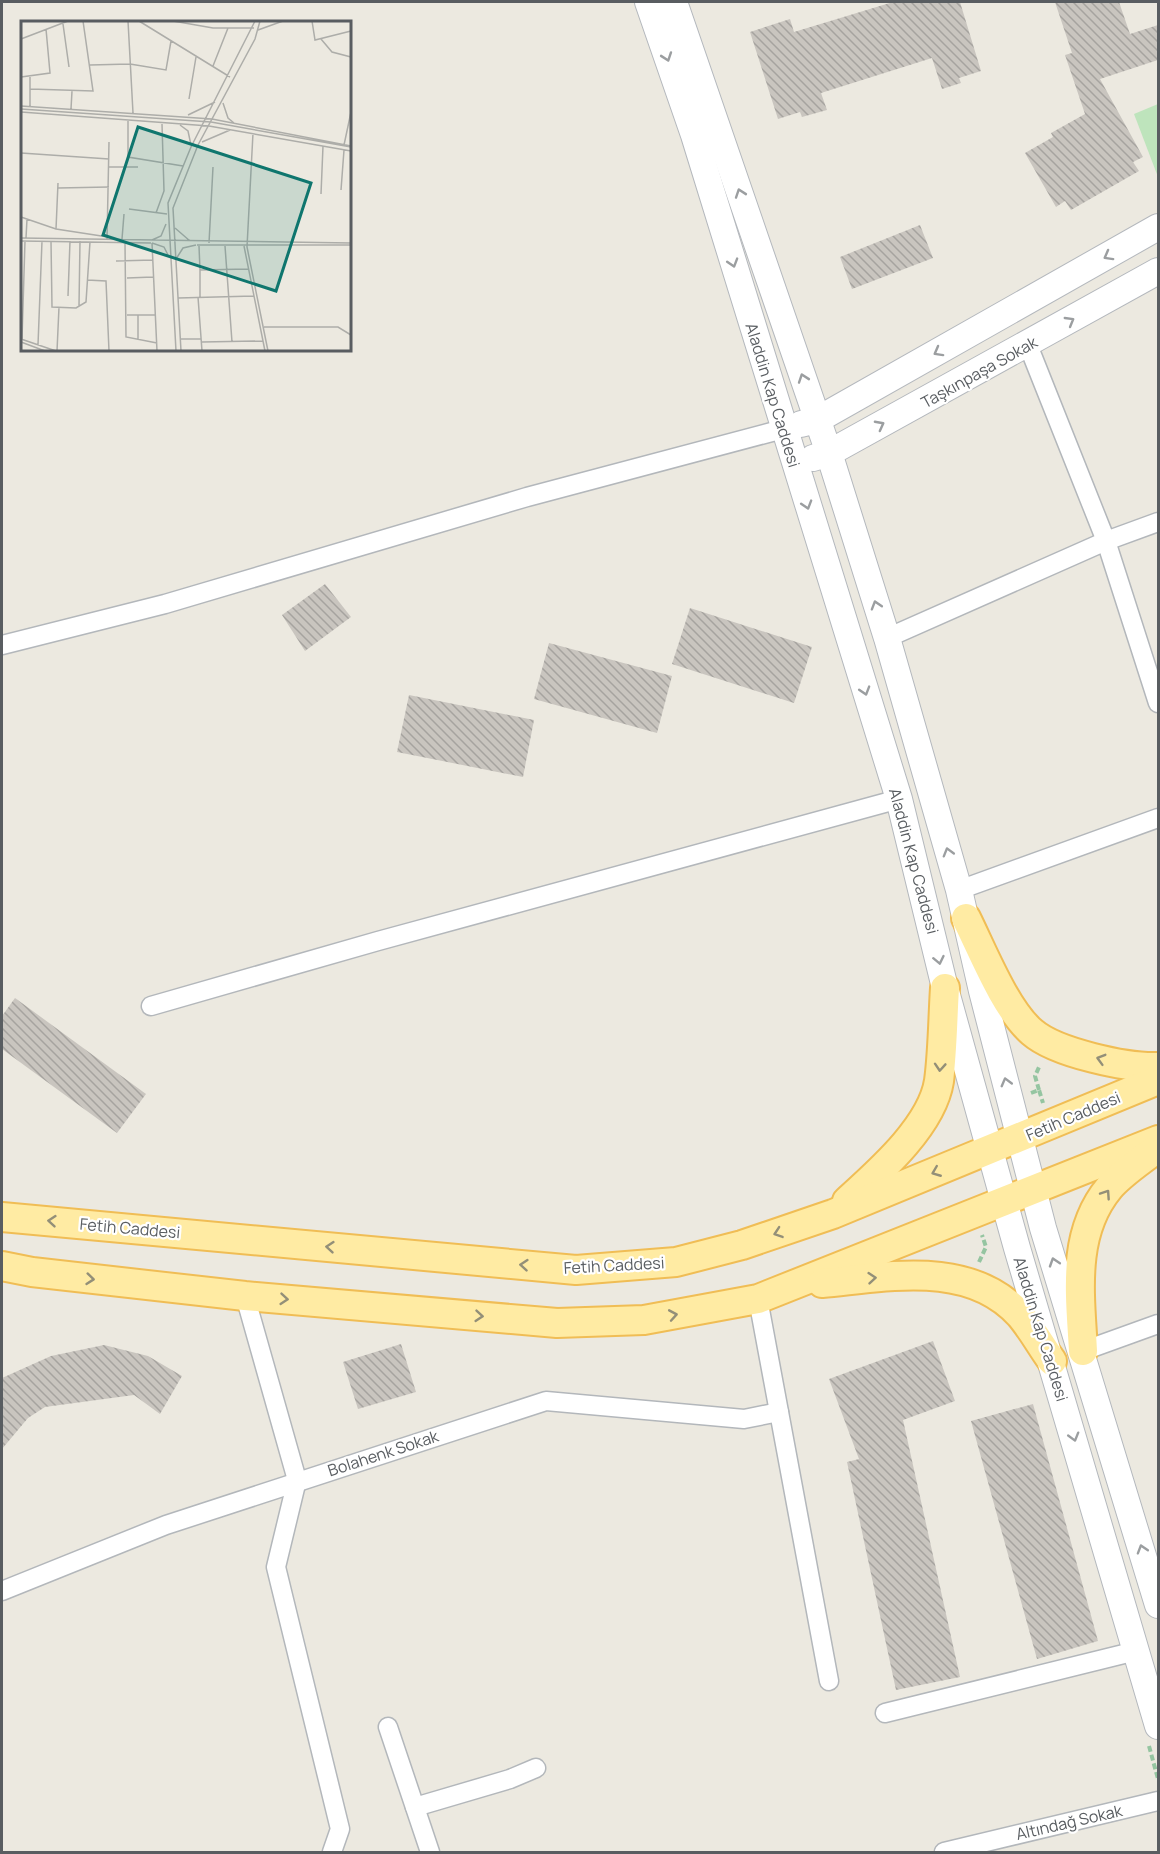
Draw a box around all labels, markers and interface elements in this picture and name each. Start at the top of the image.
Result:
inset map [21,21,351,351]
one-way arrow [660,51,673,62]
one-way arrow [734,189,747,199]
one-way arrow [1103,249,1114,260]
one-way arrow [726,257,738,268]
one-way arrow [1064,317,1074,329]
street label: Aladdin Kap Caddesi [741,320,805,470]
street label: Taşkınpaşa Sokak [917,330,1042,413]
one-way arrow [933,345,944,356]
one-way arrow [797,373,810,384]
one-way arrow [874,421,885,432]
one-way arrow [800,499,812,510]
one-way arrow [871,600,883,611]
one-way arrow [858,685,871,696]
street label: Aladdin Kap Caddesi [884,786,944,936]
one-way arrow [943,847,955,858]
one-way arrow [932,955,945,965]
one-way arrow [1096,1054,1107,1066]
one-way arrow [933,1063,946,1072]
one-way arrow [1000,1077,1013,1087]
street label: Fetih Caddesi [1022,1086,1124,1146]
one-way arrow [931,1165,942,1177]
one-way arrow [1099,1190,1110,1201]
street label: Fetih Caddesi [79,1213,181,1243]
one-way arrow [48,1215,57,1228]
one-way arrow [773,1225,784,1238]
one-way arrow [326,1241,335,1254]
street label: Fetih Caddesi [563,1251,665,1279]
street label: Aladdin Kap Caddesi [1009,1254,1073,1404]
one-way arrow [1049,1257,1061,1268]
one-way arrow [520,1259,529,1272]
one-way arrow [86,1272,95,1285]
one-way arrow [867,1272,877,1285]
one-way arrow [280,1292,289,1305]
one-way arrow [474,1309,483,1322]
one-way arrow [668,1309,677,1321]
street label: Bolahenk Sokak [325,1424,442,1481]
one-way arrow [1067,1431,1079,1442]
one-way arrow [1137,1544,1149,1555]
street label: Altındağ Sokak [1014,1799,1125,1845]

